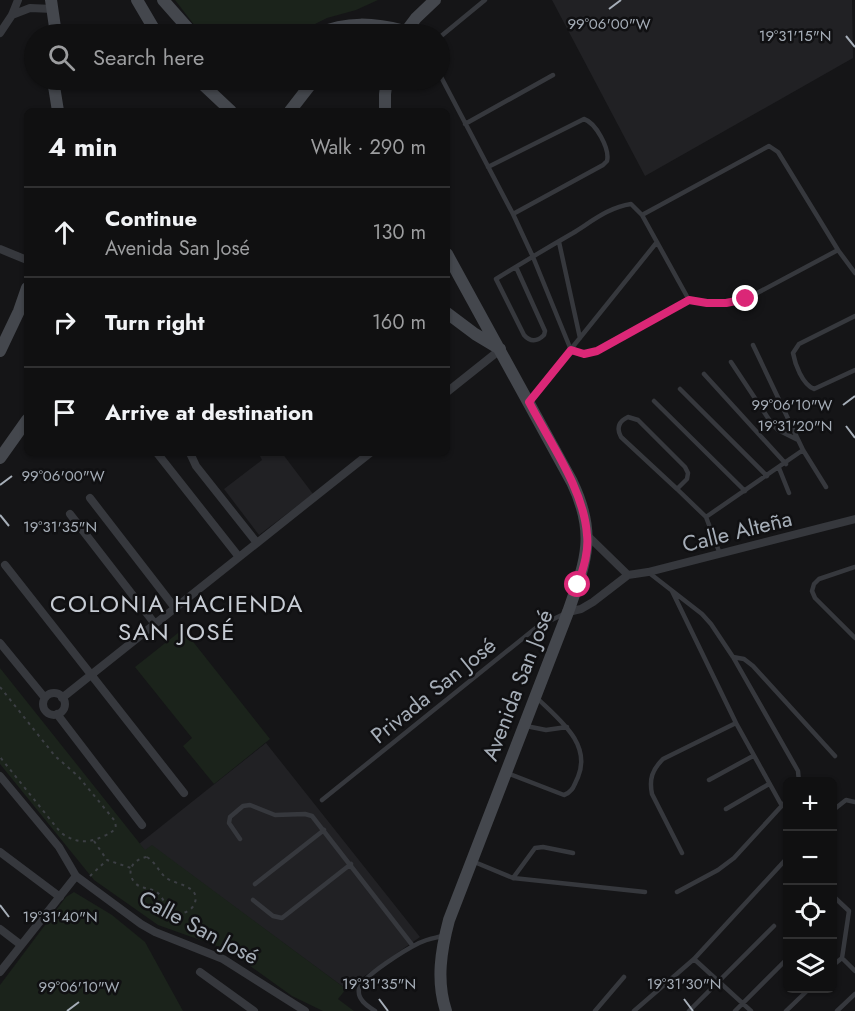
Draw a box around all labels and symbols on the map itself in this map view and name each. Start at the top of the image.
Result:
text: 99°06'00"W [567,13,651,35]
text: 19°31'15"N [759,25,831,47]
route end [732,285,758,311]
text: 99°06'10"W [752,394,833,416]
text: 19°31'20"N [758,415,832,437]
text: 99°06'00"W [21,465,105,487]
street label: Calle Alteña [679,502,795,560]
text: 19°31'35"N [23,516,97,538]
route start [564,571,590,597]
district label: COLONIA HACIENDA SAN JOSÉ [50,586,304,649]
street label: Avenida San José [474,605,560,765]
street label: Privada San José [363,629,503,751]
street label: Calle San José [133,882,265,972]
text: 19°31'40"N [22,906,98,928]
text: 19°31'35"N [342,973,416,995]
text: 19°31'30"N [647,973,721,995]
text: 99°06'10"W [39,976,120,998]

